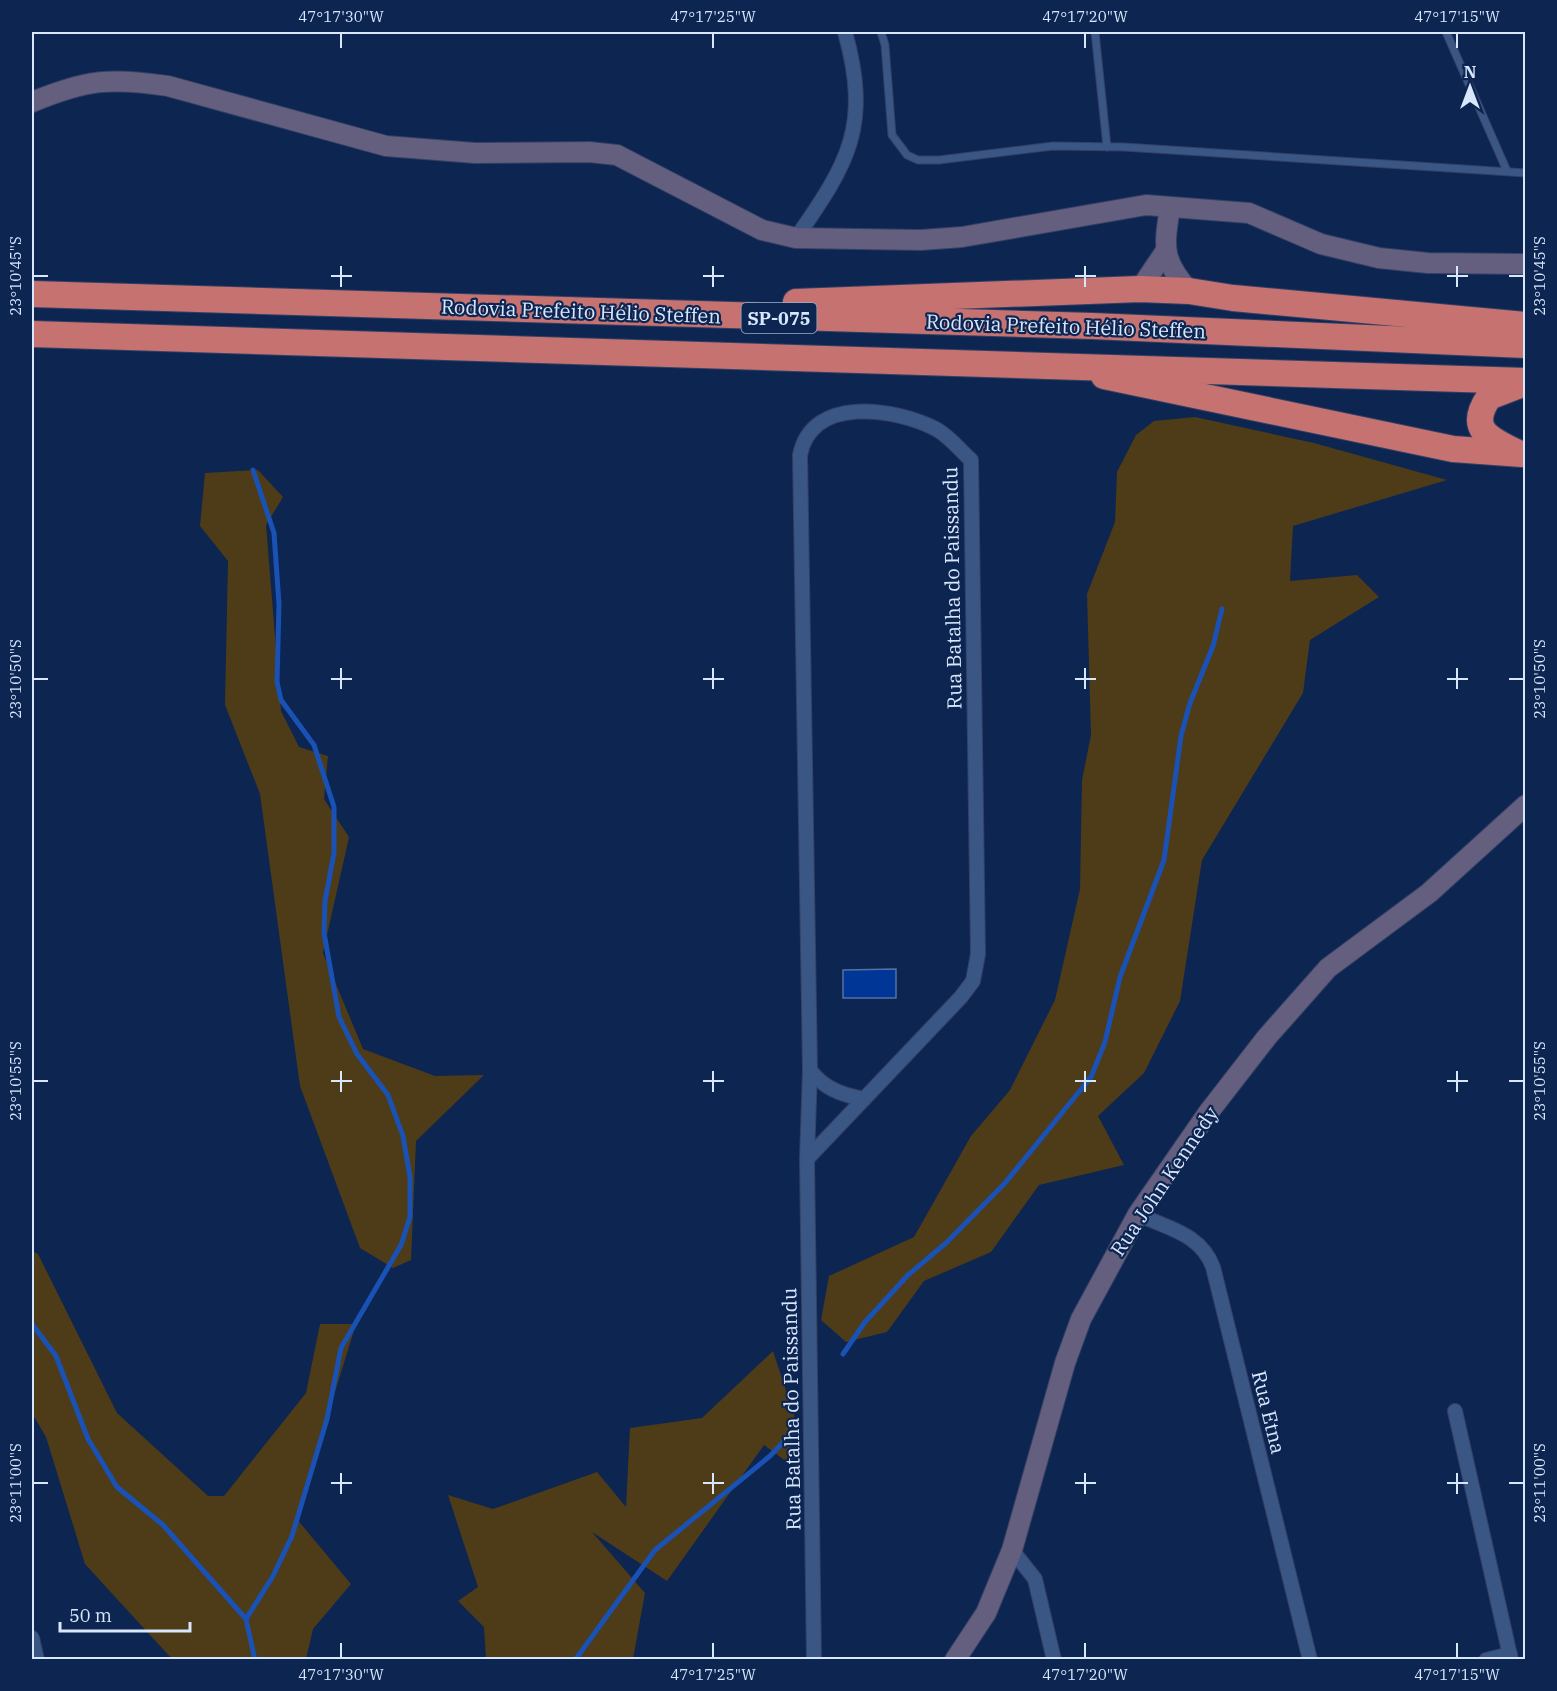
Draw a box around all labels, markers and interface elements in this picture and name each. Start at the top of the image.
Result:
text: 47°17'30"W [298,7,384,26]
text: 47°17'25"W [670,7,756,26]
text: 47°17'20"W [1042,7,1128,26]
text: 47°17'15"W [1414,7,1500,26]
north arrow [1440,57,1500,117]
text: N [1464,62,1476,82]
text: 23°10'45"S [6,236,25,316]
text: 23°10'45"S [1530,236,1549,316]
street label: Rodovia Prefeito Hélio Steffen [440,293,722,329]
road number: SP-075 [742,303,816,333]
street label: Rodovia Prefeito Hélio Steffen [925,308,1207,344]
street label: Rua Batalha do Paissandu [936,467,968,709]
text: 23°10'50"S [6,639,25,719]
text: 23°10'50"S [1530,639,1549,719]
text: 23°10'55"S [6,1041,25,1121]
text: 23°10'55"S [1530,1041,1549,1121]
street label: Rua John Kennedy [1104,1101,1224,1261]
street label: Rua Batalha do Paissandu [775,1288,807,1530]
street label: Rua Etna [1246,1368,1292,1457]
text: 23°11'00"S [6,1443,25,1523]
text: 23°11'00"S [1530,1443,1549,1523]
scale bar [60,1595,190,1633]
text: 50 m [69,1604,112,1627]
text: 47°17'30"W [298,1665,384,1684]
text: 47°17'25"W [670,1665,756,1684]
text: 47°17'20"W [1042,1665,1128,1684]
text: 47°17'15"W [1414,1665,1500,1684]

